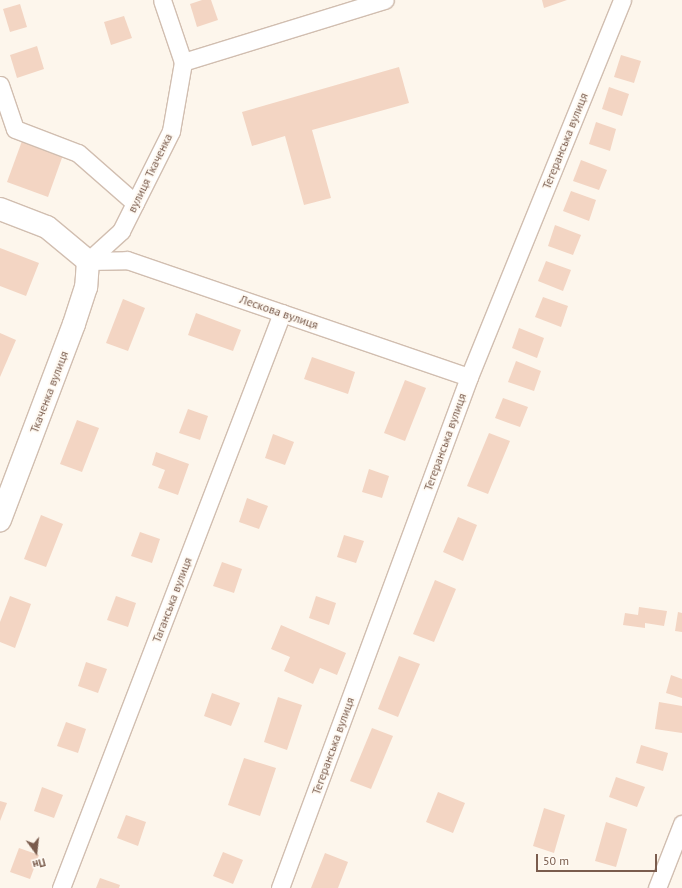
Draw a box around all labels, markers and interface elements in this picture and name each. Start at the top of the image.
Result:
street label: Тегеранська вулиця [539,91,591,191]
street label: вулиця Ткаченка [125,131,175,215]
street label: Лескова вулиця [238,292,320,332]
street label: Ткаченка вулиця [27,349,71,435]
street label: Тегеранська вулиця [421,391,469,493]
street label: Таганська вулиця [149,555,195,645]
street label: Тегеранська вулиця [309,695,357,797]
north arrow [16,832,56,872]
scale bar [538,846,659,872]
text: 50 m [543,853,569,868]
text: Пн [31,855,47,872]

